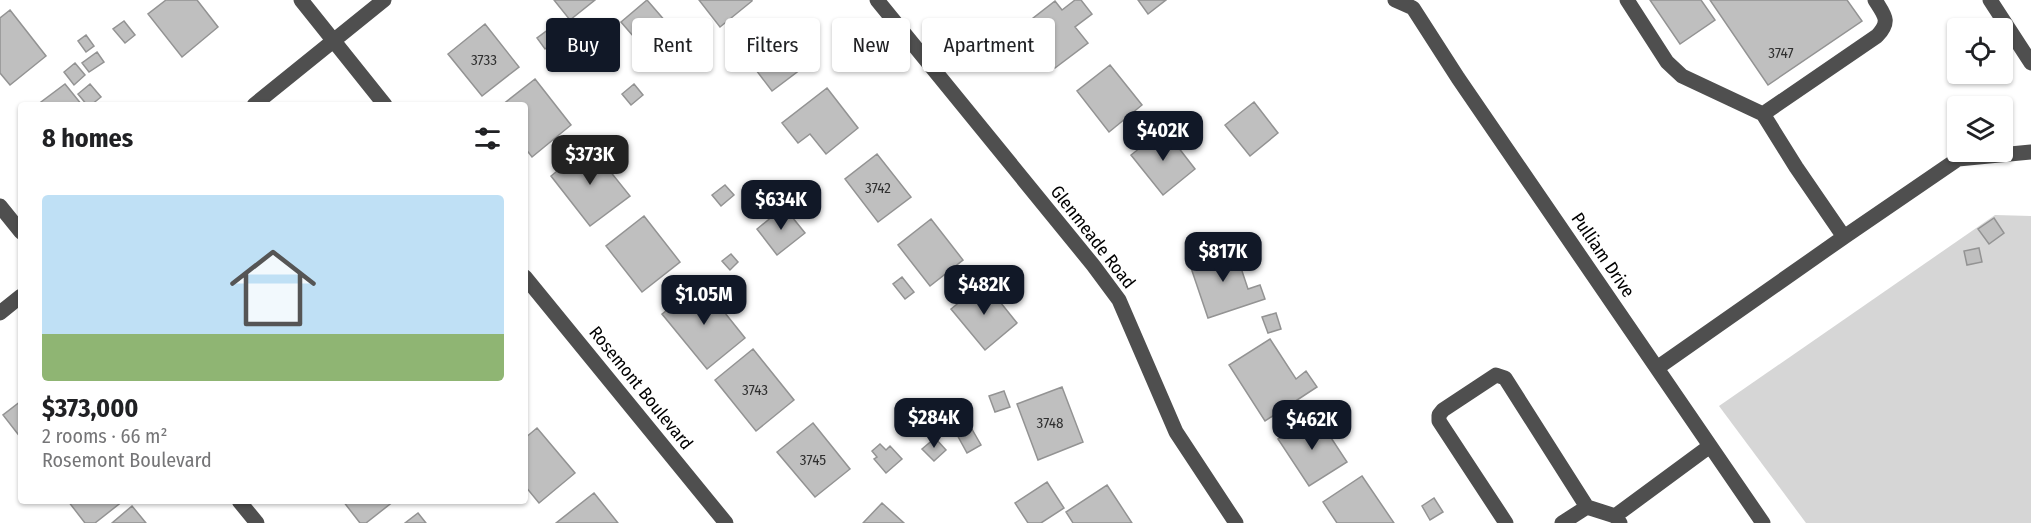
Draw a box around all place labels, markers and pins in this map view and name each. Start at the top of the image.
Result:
pin: $402K [1121,111,1205,162]
pin: $373K [548,135,632,186]
pin: $634K [739,180,823,231]
pin: $817K [1181,232,1265,283]
pin: $482K [942,265,1026,316]
pin: $1.05M [655,275,753,326]
pin: $284K [892,398,976,449]
pin: $462K [1270,400,1354,451]

